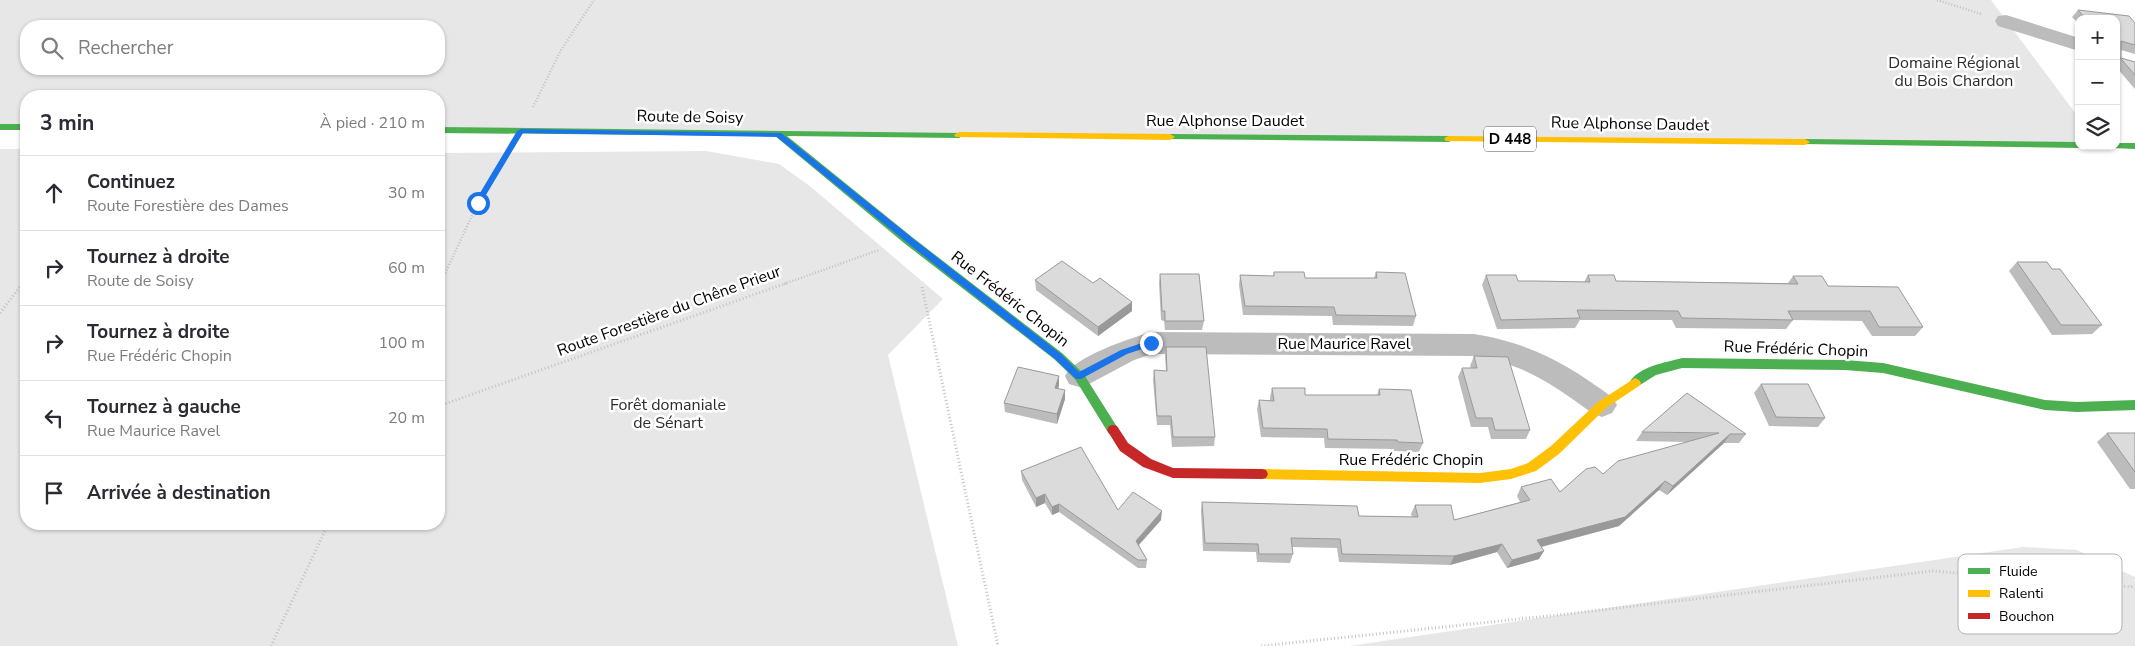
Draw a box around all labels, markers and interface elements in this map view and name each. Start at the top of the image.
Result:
map controls [2075,15,2120,150]
button: + [2075,15,2120,60]
search box [20,20,445,75]
icon: search [38,34,66,62]
text: Rechercher [78,35,173,61]
park label: Domaine Régional du Bois Chardon [1888,52,2020,92]
button: − [2075,60,2120,105]
street label: Route de Soisy [636,105,744,129]
button: layers [2075,105,2120,150]
text: 3 min [40,109,94,137]
street label: Rue Alphonse Daudet [1146,110,1304,132]
text: À pied · 210 m [320,112,425,134]
street label: Rue Alphonse Daudet [1551,112,1710,136]
road number: D 448 [1484,126,1536,152]
text: Continuez [87,169,175,195]
icon: ahead [40,179,68,207]
text: 30 m [388,182,425,204]
route start [467,192,490,215]
text: Route Forestière des Dames [87,195,289,217]
text: Tournez à droite [87,244,230,270]
street label: Rue Frédéric Chopin [946,246,1074,352]
icon: right [40,254,68,282]
text: 60 m [388,257,425,279]
street label: Route Forestière du Chêne Prieur [554,260,784,362]
text: Route de Soisy [87,270,194,292]
text: Tournez à droite [87,319,230,345]
icon: right [40,329,68,357]
text: 100 m [378,332,425,354]
route end [1140,332,1163,355]
street label: Rue Maurice Ravel [1277,333,1411,355]
street label: Rue Frédéric Chopin [1723,335,1869,363]
text: Rue Frédéric Chopin [87,345,232,367]
text: Tournez à gauche [87,394,241,420]
park label: Forêt domaniale de Sénart [610,394,726,434]
icon: left [40,404,68,432]
text: 20 m [388,407,425,429]
text: Rue Maurice Ravel [87,420,220,442]
street label: Rue Frédéric Chopin [1339,449,1483,471]
icon: arrive [40,479,68,507]
text: Arrivée à destination [87,480,271,506]
legend [1958,554,2122,634]
text: Fluide [1999,562,2038,581]
text: Ralenti [1999,584,2043,603]
text: Bouchon [1999,607,2054,626]

